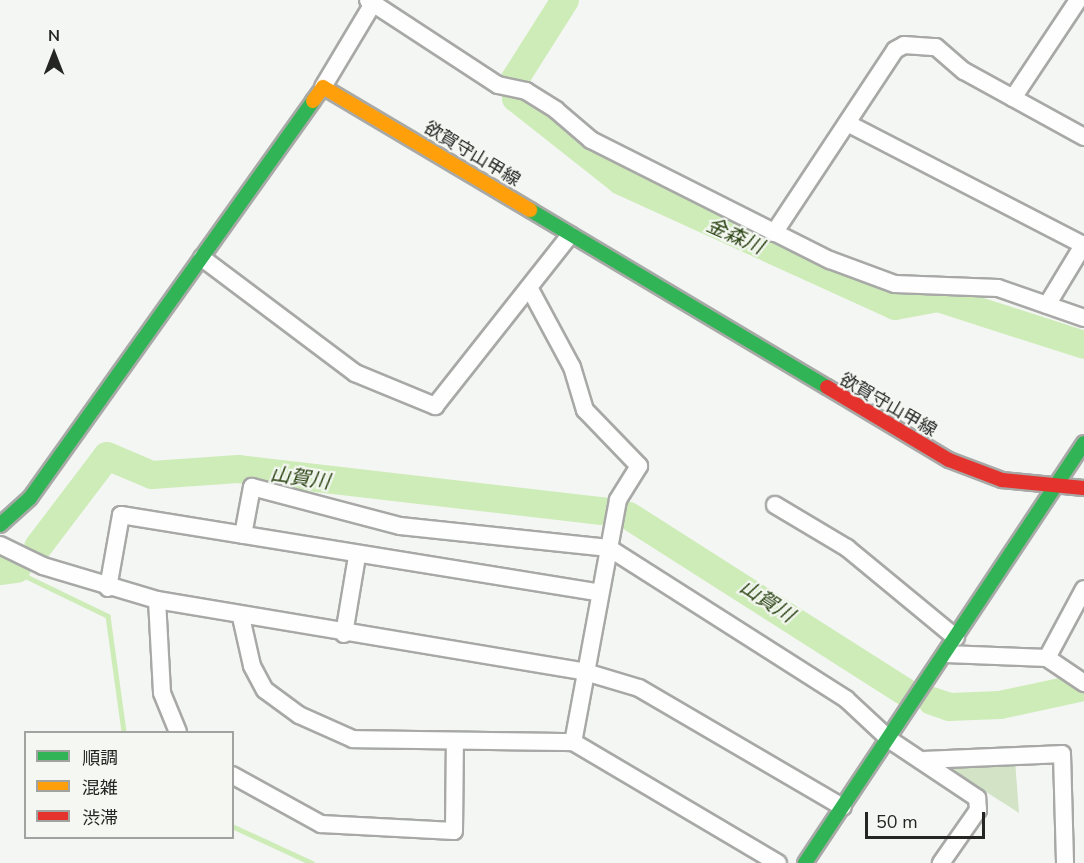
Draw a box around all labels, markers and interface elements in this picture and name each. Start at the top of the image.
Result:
north arrow [24,24,84,84]
text: N [48,25,60,47]
street label: 欲賀守山甲線 [420,117,524,191]
water label: 金森川 [703,213,767,259]
street label: 欲賀守山甲線 [836,369,940,441]
water label: 山賀川 [269,462,331,494]
water label: 山賀川 [735,575,799,627]
legend [24,731,234,839]
text: 順調 [82,746,118,770]
text: 混雑 [82,776,118,800]
scale bar [868,800,988,838]
text: 渋滞 [82,806,118,830]
text: 50 m [876,810,918,834]

